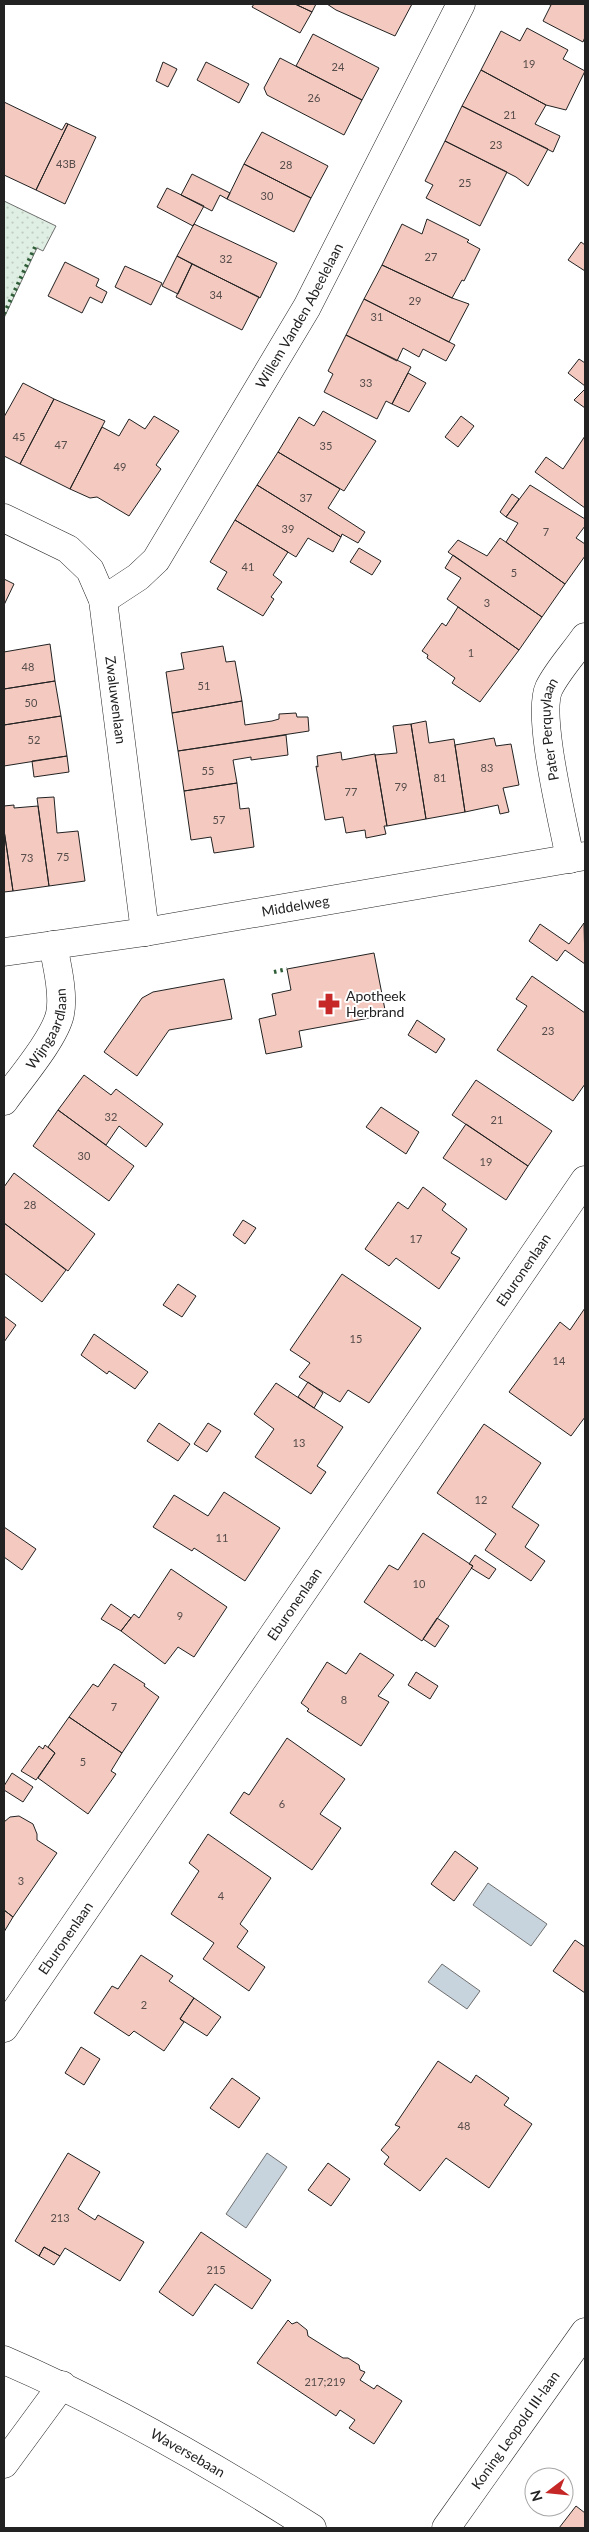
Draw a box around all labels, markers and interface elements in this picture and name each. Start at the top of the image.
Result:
house number: 19 [523,57,535,70]
house number: 24 [332,60,345,73]
house number: 26 [308,91,320,104]
house number: 21 [504,108,516,121]
house number: 23 [490,138,502,151]
house number: 43B [56,157,76,170]
house number: 28 [280,158,292,171]
house number: 25 [459,176,471,189]
house number: 30 [261,189,274,202]
street label: Willem Vanden Abeelelaan [252,240,346,391]
house number: 27 [425,250,437,263]
house number: 32 [220,252,232,265]
house number: 34 [210,288,223,301]
house number: 29 [409,294,421,307]
house number: 31 [371,310,383,323]
house number: 33 [360,376,372,389]
house number: 45 [13,430,25,443]
house number: 47 [55,438,67,451]
house number: 35 [320,439,332,452]
house number: 49 [114,460,126,473]
house number: 37 [300,491,312,504]
house number: 39 [282,522,294,535]
house number: 7 [543,525,549,538]
house number: 41 [242,560,254,573]
house number: 5 [511,566,517,579]
house number: 3 [484,596,490,609]
house number: 1 [468,646,474,659]
street label: Zwaluwenlaan [102,655,130,745]
house number: 48 [22,660,34,673]
street label: Pater Perquylaan [537,674,562,782]
house number: 51 [198,679,210,692]
house number: 50 [25,696,38,709]
house number: 52 [28,733,40,746]
house number: 83 [481,761,493,774]
house number: 55 [202,764,214,777]
house number: 81 [434,771,446,784]
house number: 79 [395,780,407,793]
house number: 77 [345,785,357,798]
house number: 57 [213,813,225,826]
house number: 75 [57,850,69,863]
house number: 73 [21,851,33,864]
street label: Middelweg [260,891,330,920]
place label: Apotheek Herbrand [346,987,407,1020]
street label: Wijngaardlaan [22,988,69,1072]
pharmacy icon: Apotheek Herbrand [316,991,342,1017]
house number: 23 [542,1024,554,1037]
house number: 32 [105,1110,117,1123]
house number: 21 [491,1113,503,1126]
house number: 30 [78,1149,91,1162]
house number: 19 [480,1155,492,1168]
house number: 28 [24,1198,36,1211]
street label: Eburonenlaan [492,1230,554,1309]
house number: 17 [410,1232,422,1245]
house number: 15 [350,1332,362,1345]
house number: 14 [553,1354,566,1367]
house number: 13 [293,1436,305,1449]
house number: 12 [475,1493,487,1506]
house number: 11 [216,1531,228,1544]
street label: Eburonenlaan [263,1564,325,1643]
house number: 10 [413,1577,426,1590]
house number: 9 [177,1609,183,1622]
house number: 8 [341,1693,347,1706]
house number: 7 [111,1700,117,1713]
house number: 5 [80,1755,86,1768]
house number: 6 [279,1797,285,1810]
house number: 3 [18,1874,24,1887]
house number: 4 [218,1889,225,1902]
street label: Eburonenlaan [34,1898,96,1977]
house number: 2 [141,1998,147,2011]
house number: 48 [458,2119,470,2132]
house number: 213 [50,2211,70,2224]
house number: 215 [206,2263,226,2276]
street label: Koning Leopold III-laan [467,2367,563,2492]
house number: 217;219 [304,2375,346,2388]
street label: Waversebaan [148,2425,228,2481]
north arrow [524,2467,574,2517]
text: N [526,2488,546,2503]

